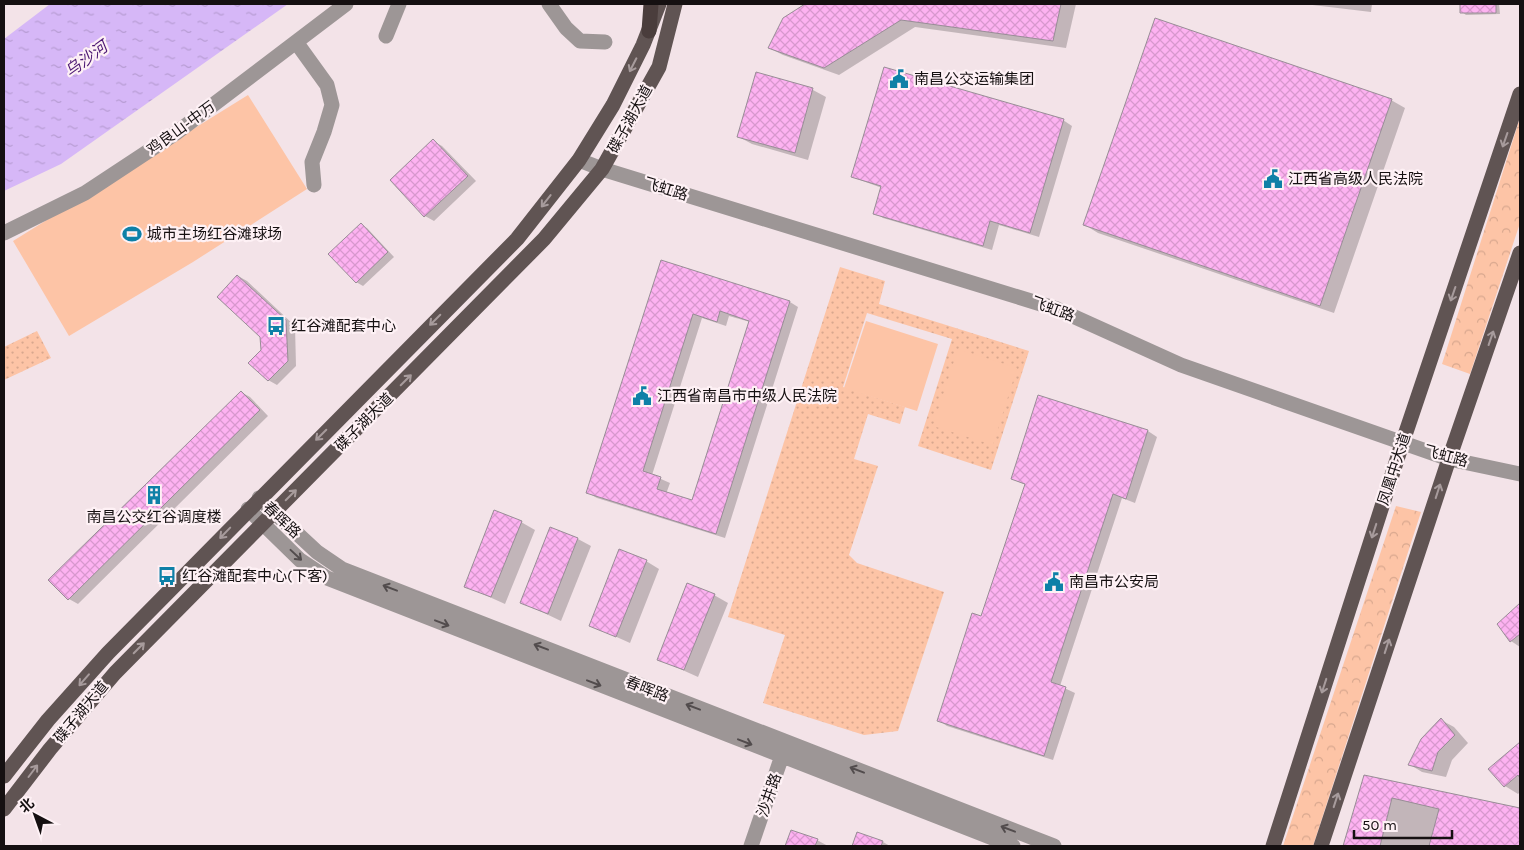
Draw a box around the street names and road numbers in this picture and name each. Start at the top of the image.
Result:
street label: 碟子湖大道 [604,82,656,156]
street label: 鸡良山-中万 [143,97,219,159]
street label: 飞虹路 [642,174,690,204]
street label: 飞虹路 [1029,293,1077,325]
street label: 碟子湖大道 [331,389,397,455]
street label: 凤凰中大道 [1374,431,1414,507]
street label: 飞虹路 [1422,441,1470,471]
street label: 春晖路 [259,498,305,542]
street label: 春晖路 [623,673,671,705]
street label: 碟子湖大道 [50,677,112,747]
street label: 沙井路 [753,771,785,819]

